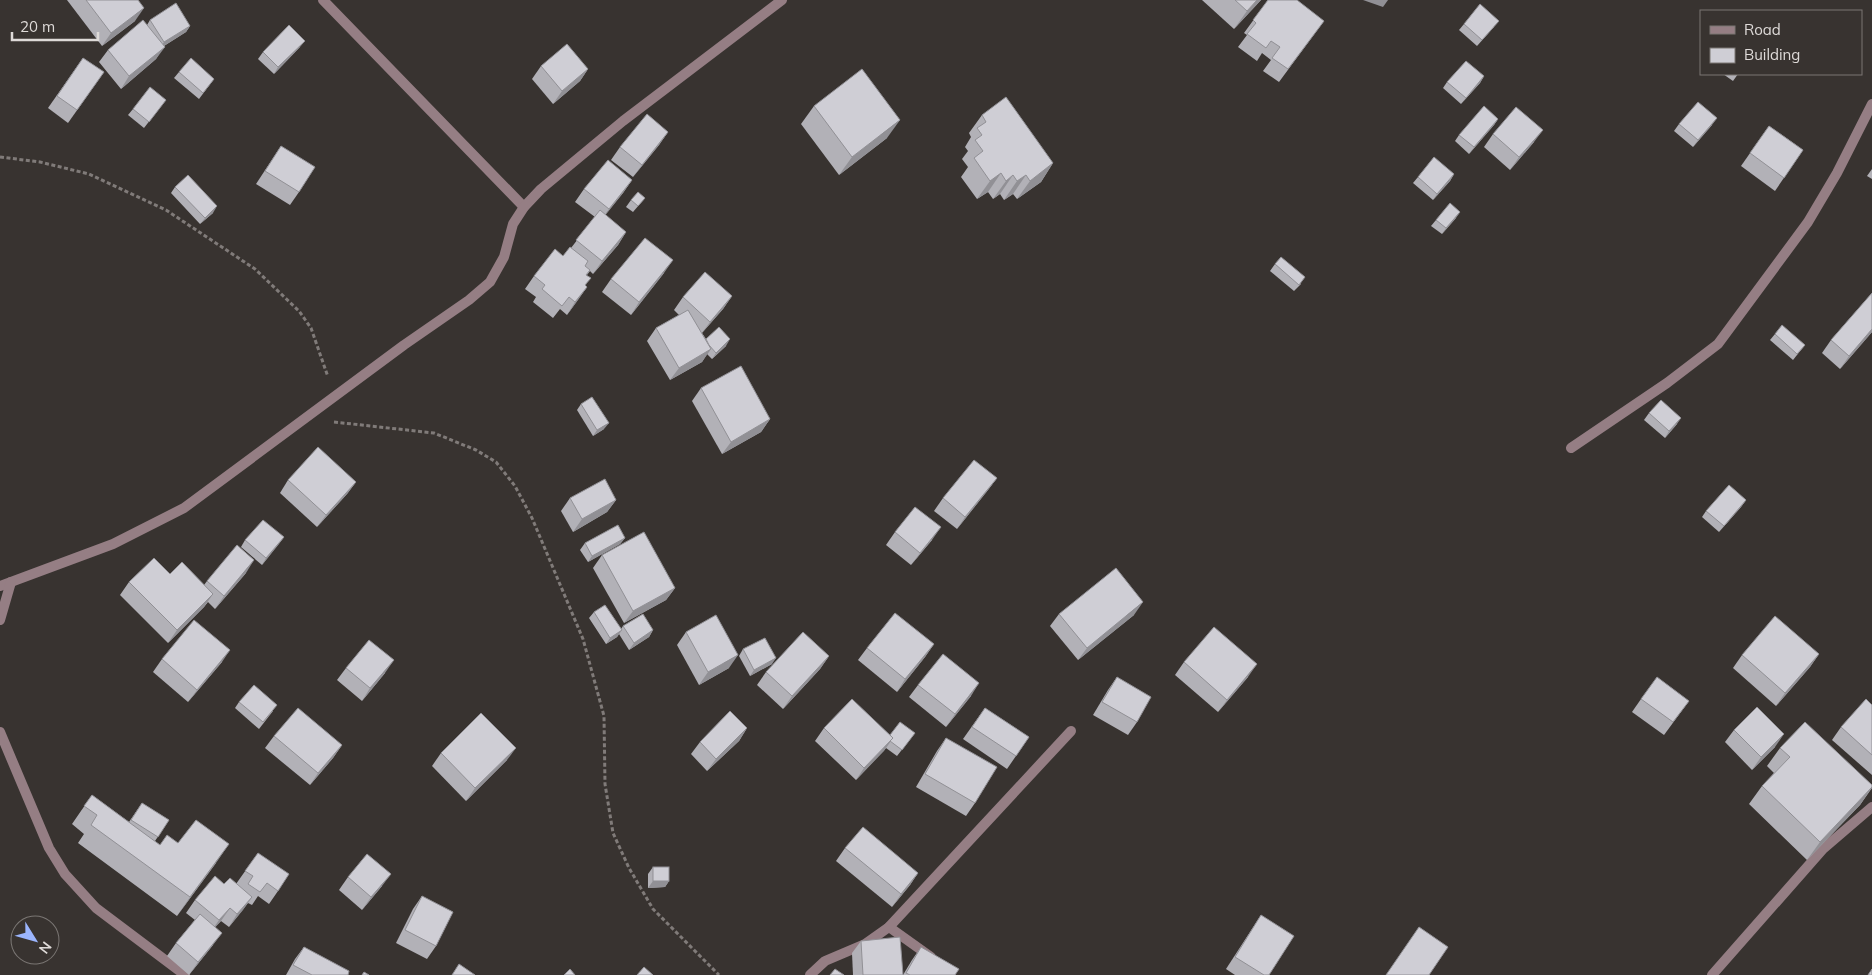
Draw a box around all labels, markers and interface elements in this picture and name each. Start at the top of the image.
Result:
scale bar [12,10,99,42]
legend [1700,10,1862,75]
text: 20 m [20,17,55,36]
text: Road [1744,20,1781,39]
text: Building [1744,45,1800,64]
north arrow [10,915,60,965]
text: N [35,938,56,957]

